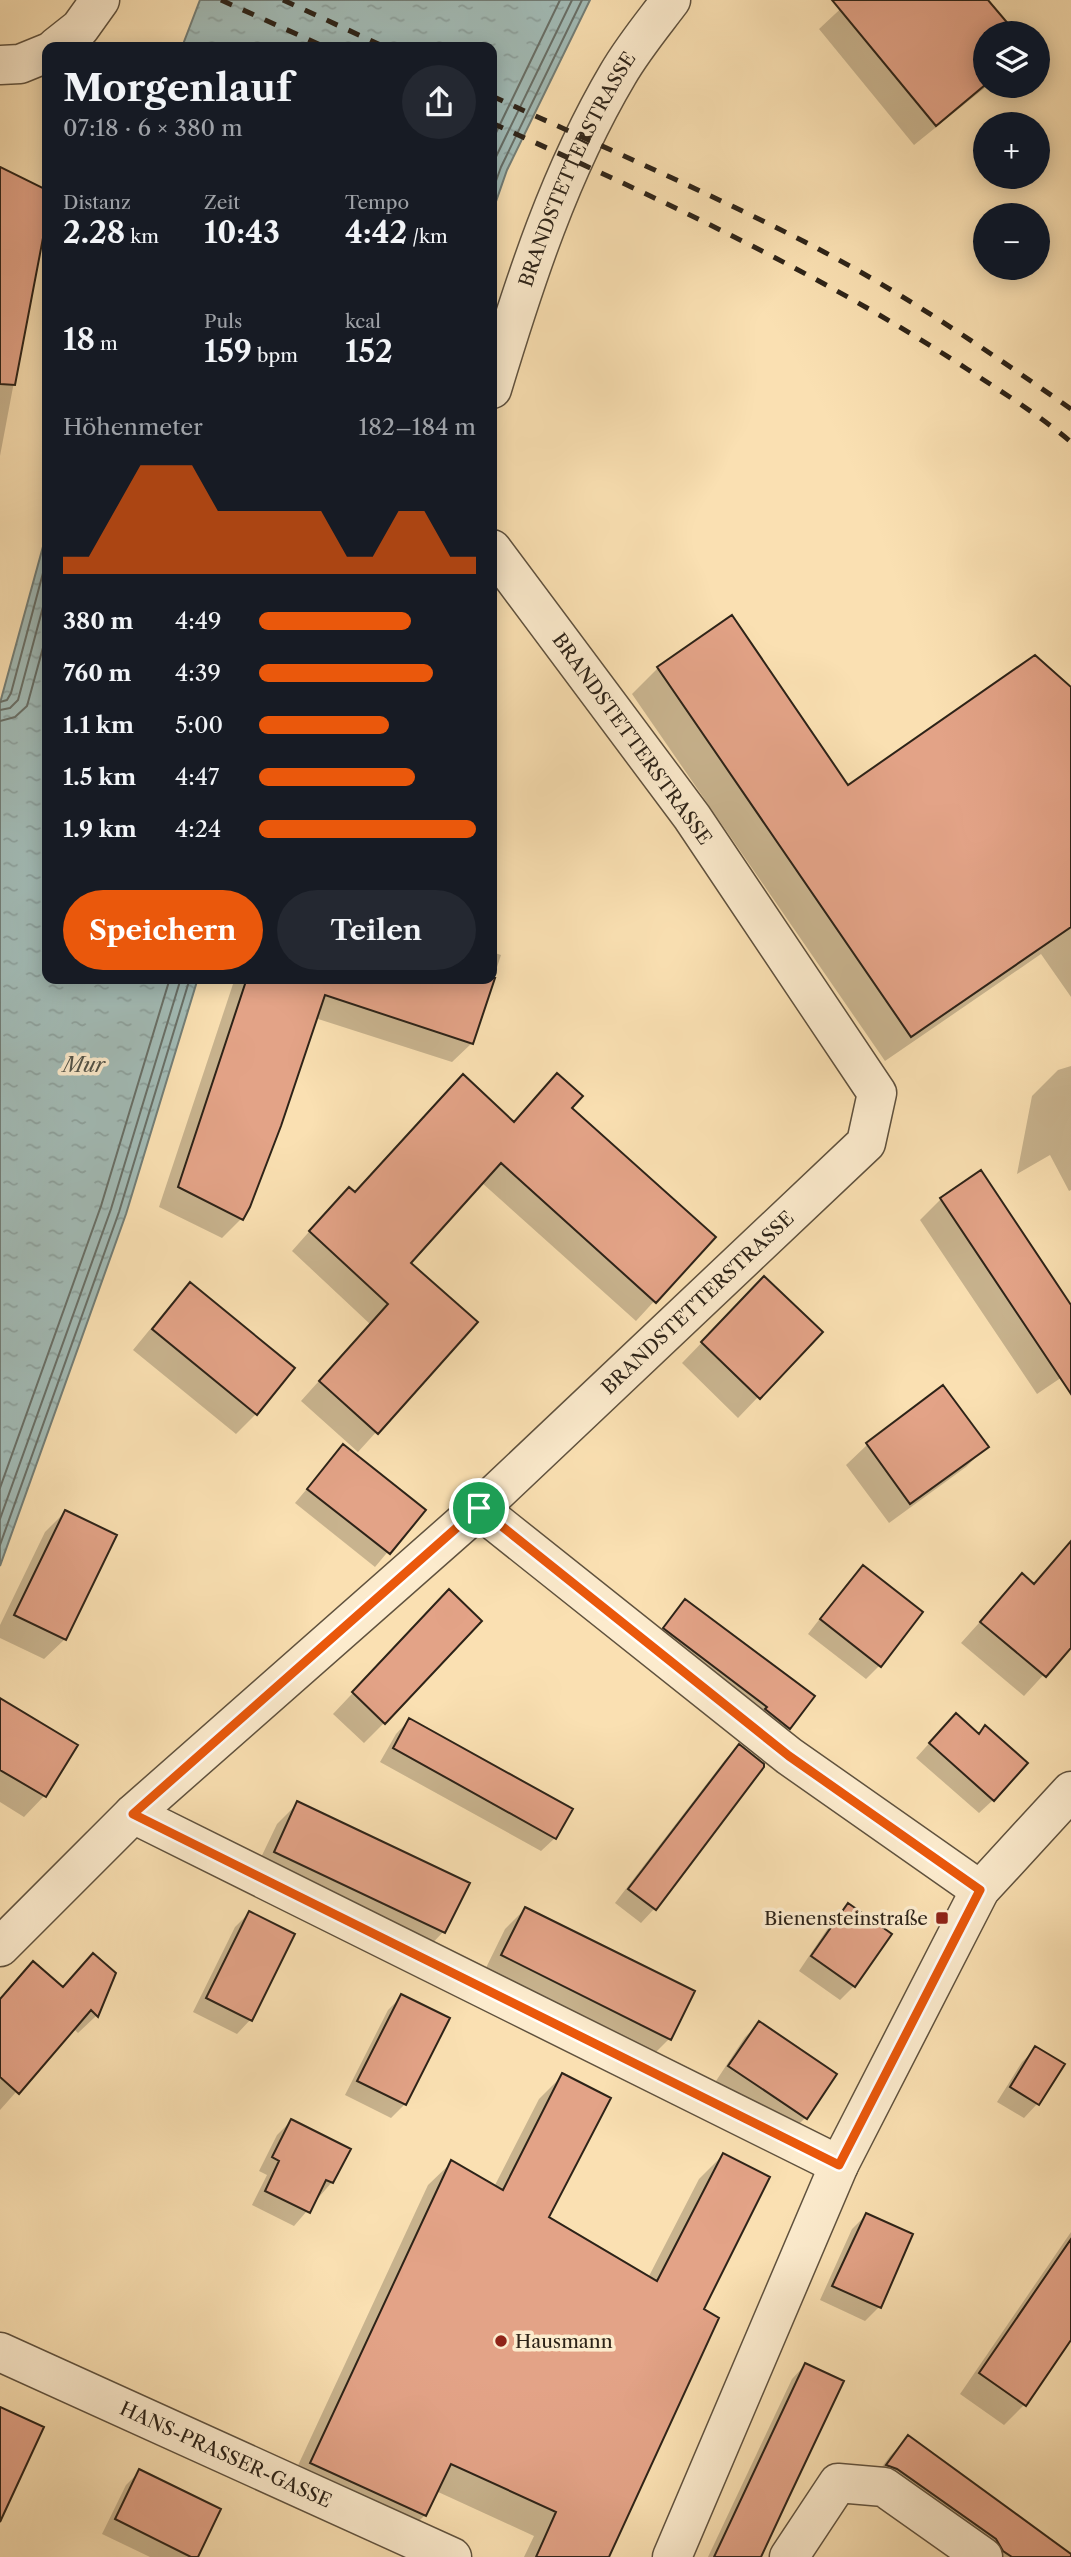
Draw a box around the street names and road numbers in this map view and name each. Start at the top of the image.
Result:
street label: BRANDSTETTERSTRASSE [514,47,640,290]
street label: BRANDSTETTERSTRASSE [548,629,716,849]
street label: BRANDSTETTERSTRASSE [597,1206,798,1399]
street label: HANS-PRASSER-GASSE [116,2396,335,2512]

